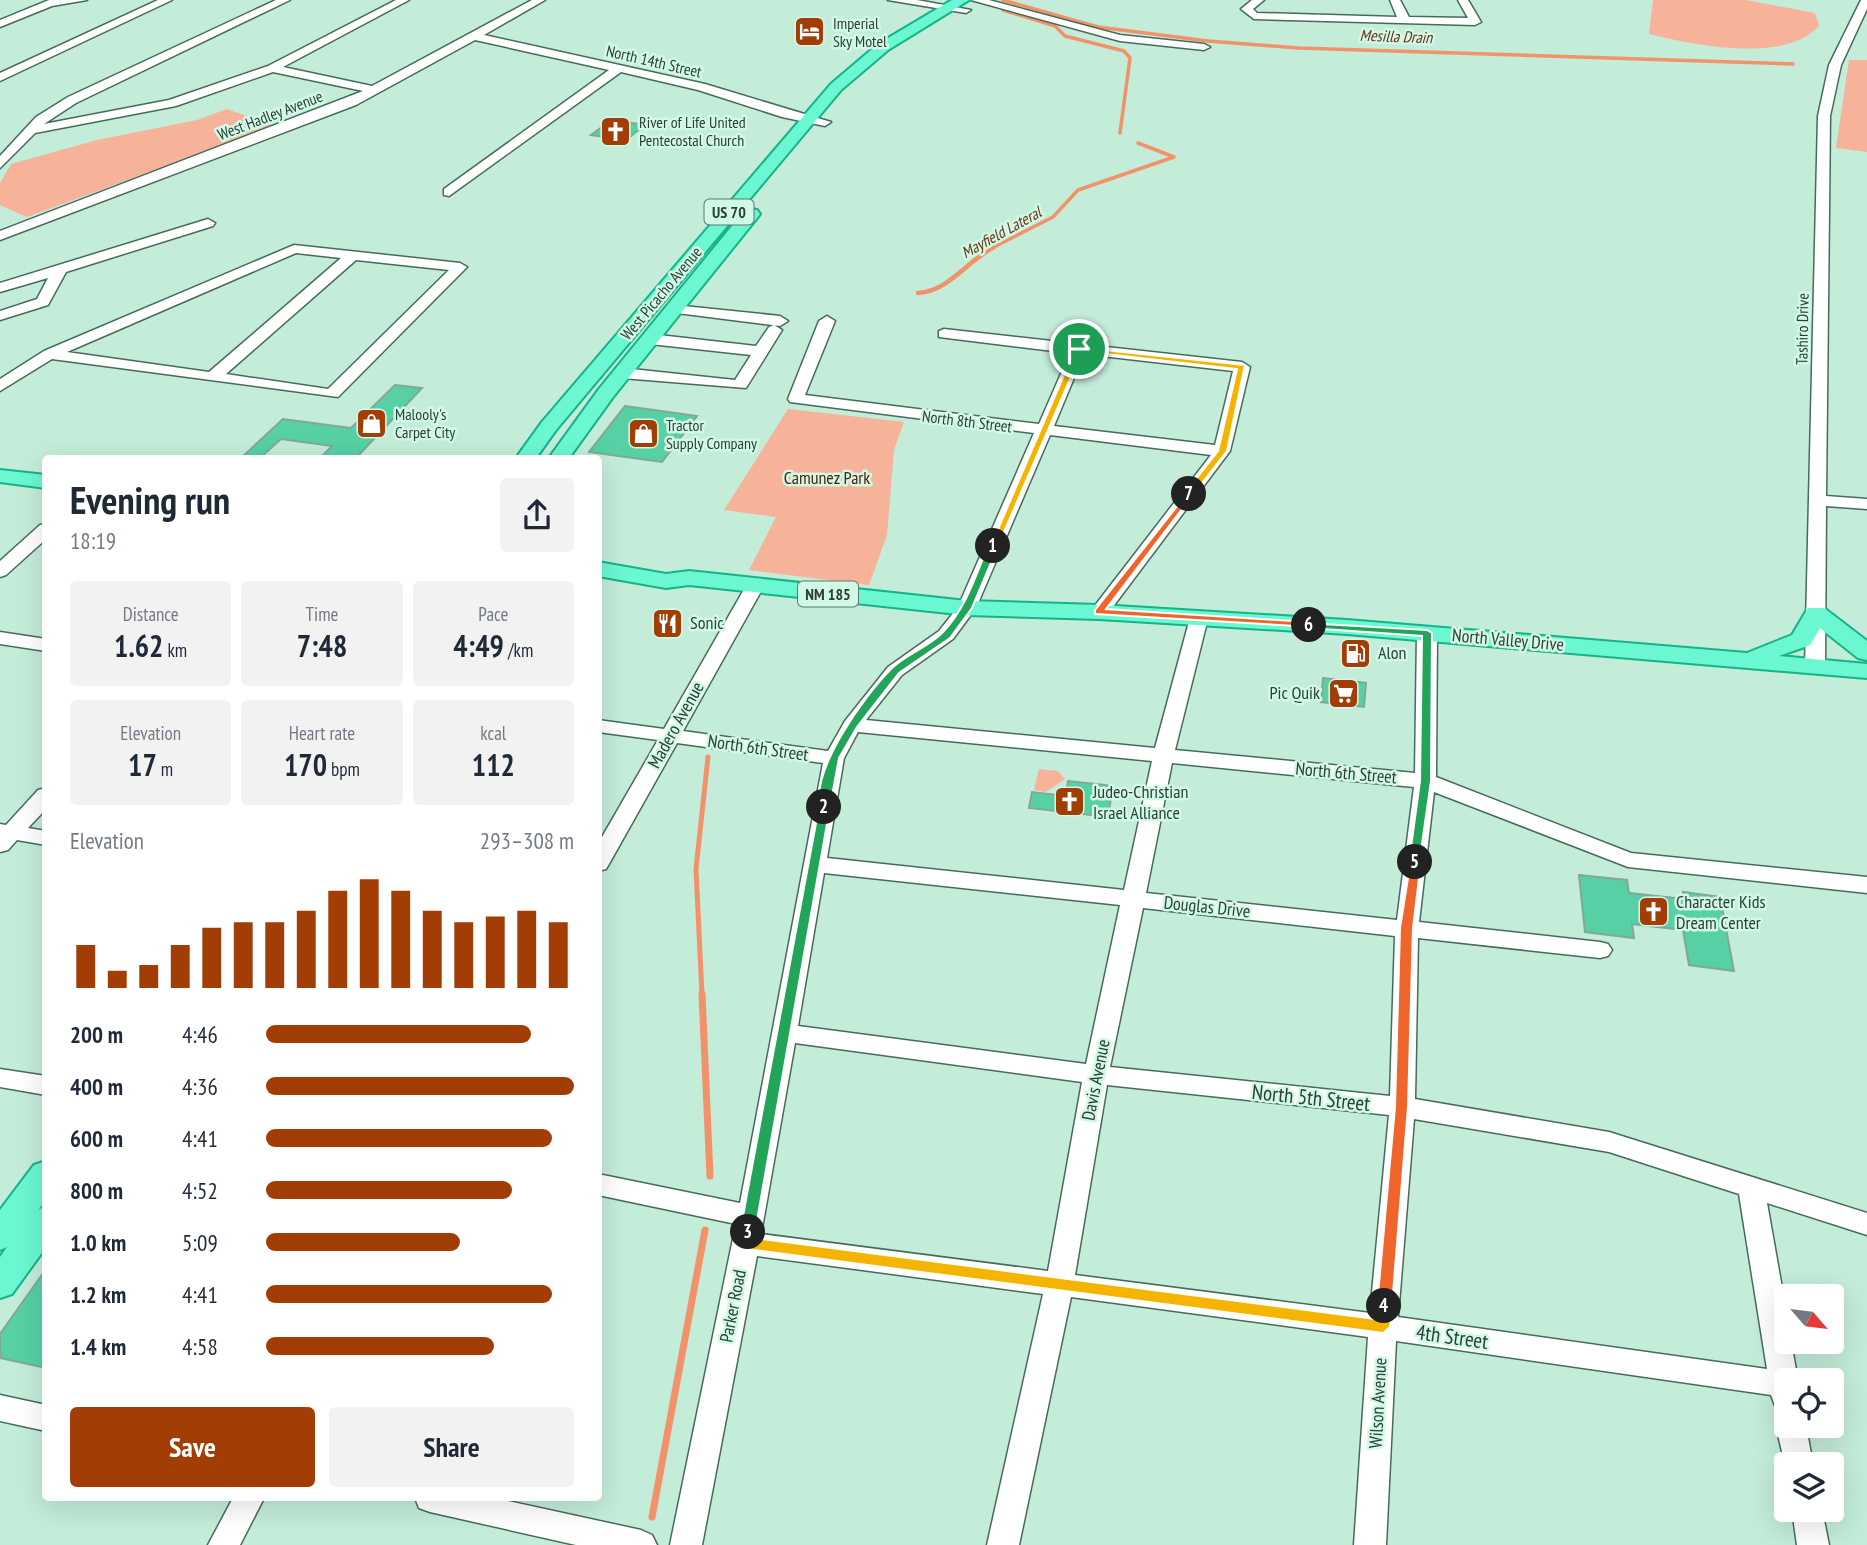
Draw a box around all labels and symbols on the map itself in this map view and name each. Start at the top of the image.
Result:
place label: Imperial Sky Motel [833,13,887,51]
hotel icon: Imperial Sky Motel [793,15,827,49]
water label: Mesilla Drain [1359,25,1434,47]
street label: North 14th Street [604,40,704,82]
street label: West Hadley Avenue [215,86,325,144]
place label: River of Life United Pentecostal Church [639,112,746,150]
church icon: River of Life United Pentecostal Church [599,114,633,148]
road number: US 70 [704,200,754,224]
water label: Mayfield Lateral [957,201,1046,262]
street label: West Picacho Avenue [616,242,706,344]
street label: Tashiro Drive [1791,293,1813,365]
pin [1049,319,1109,379]
place label: Malooly's Carpet City [395,404,455,442]
shop icon: Malooly's Carpet City [355,406,389,440]
street label: North 8th Street [921,406,1014,436]
place label: Tractor Supply Company [666,415,757,453]
shop icon: Tractor Supply Company [626,417,660,451]
park label: Camunez Park [784,466,870,489]
pin: 7 [1172,476,1206,512]
pin: 1 [976,528,1010,564]
road number: NM 185 [798,582,858,607]
restaurant icon: Sonic [650,606,684,640]
pin: 6 [1292,608,1326,642]
place label: Sonic [690,611,724,634]
street label: North Valley Drive [1451,623,1565,656]
fuel station icon: Alon [1338,636,1372,670]
place label: Alon [1378,641,1406,664]
supermarket icon: Pic Quik [1326,676,1360,710]
street label: Madero Avenue [642,677,709,772]
place label: Pic Quik [1270,681,1320,704]
street label: North 6th Street [706,729,810,766]
street label: North 6th Street [1294,757,1398,788]
place label: Judeo-Christian Israel Alliance [1092,780,1188,824]
church icon: Judeo-Christian Israel Alliance [1053,785,1087,819]
pin: 2 [806,790,842,824]
pin: 5 [1398,844,1432,880]
place label: Character Kids Dream Center [1676,890,1766,934]
street label: Douglas Drive [1163,891,1251,922]
church icon: Character Kids Dream Center [1636,895,1670,929]
street label: Davis Avenue [1076,1037,1115,1123]
street label: North 5th Street [1251,1078,1372,1117]
pin: 3 [730,1214,766,1250]
street label: Parker Road [714,1268,751,1344]
north arrow [1774,1284,1844,1354]
pin: 4 [1366,1288,1402,1324]
street label: 4th Street [1414,1318,1490,1355]
street label: Wilson Avenue [1364,1357,1391,1449]

